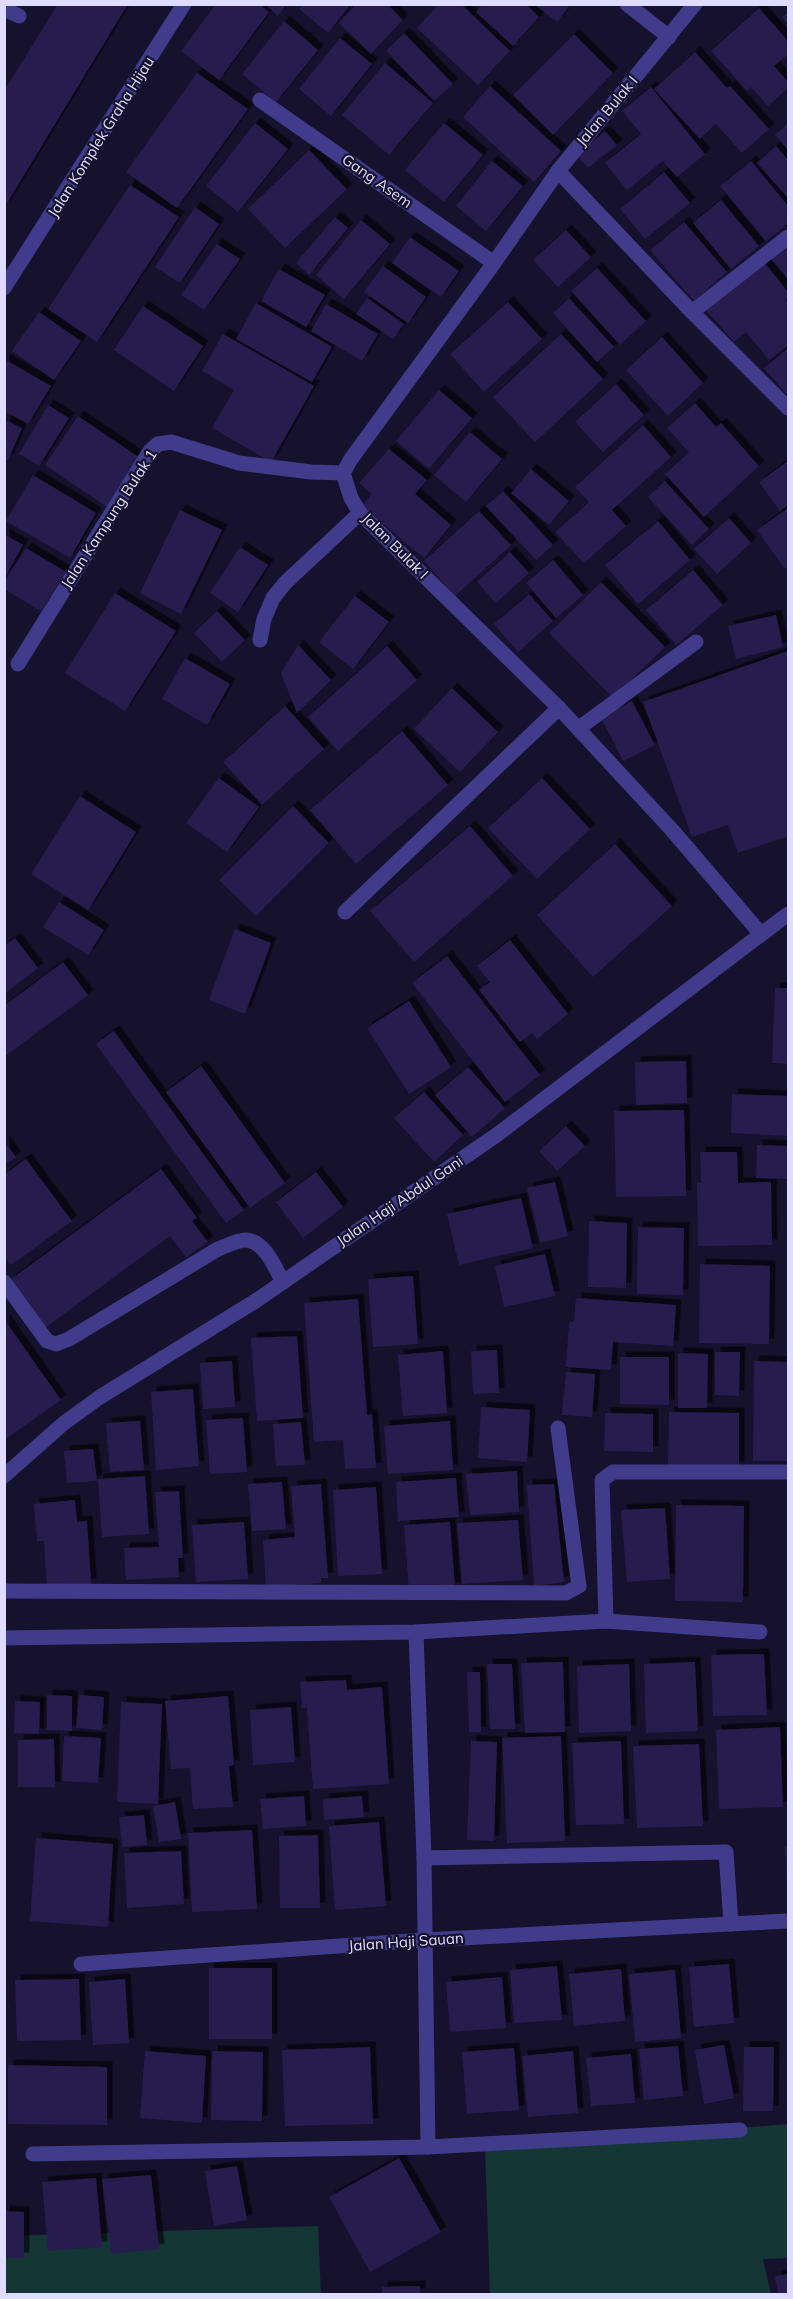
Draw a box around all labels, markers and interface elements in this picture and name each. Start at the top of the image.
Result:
street label: Jalan Komplek Graha Hijau [43,53,158,221]
street label: Jalan Bulak I [572,72,642,150]
street label: Gang Asem [338,149,416,212]
street label: Jalan Kampung Bulak 1 [56,445,161,592]
street label: Jalan Bulak I [358,508,433,583]
street label: Jalan Haji Abdul Gani [333,1151,466,1250]
street label: Jalan Haji Sauan [348,1928,464,1955]

